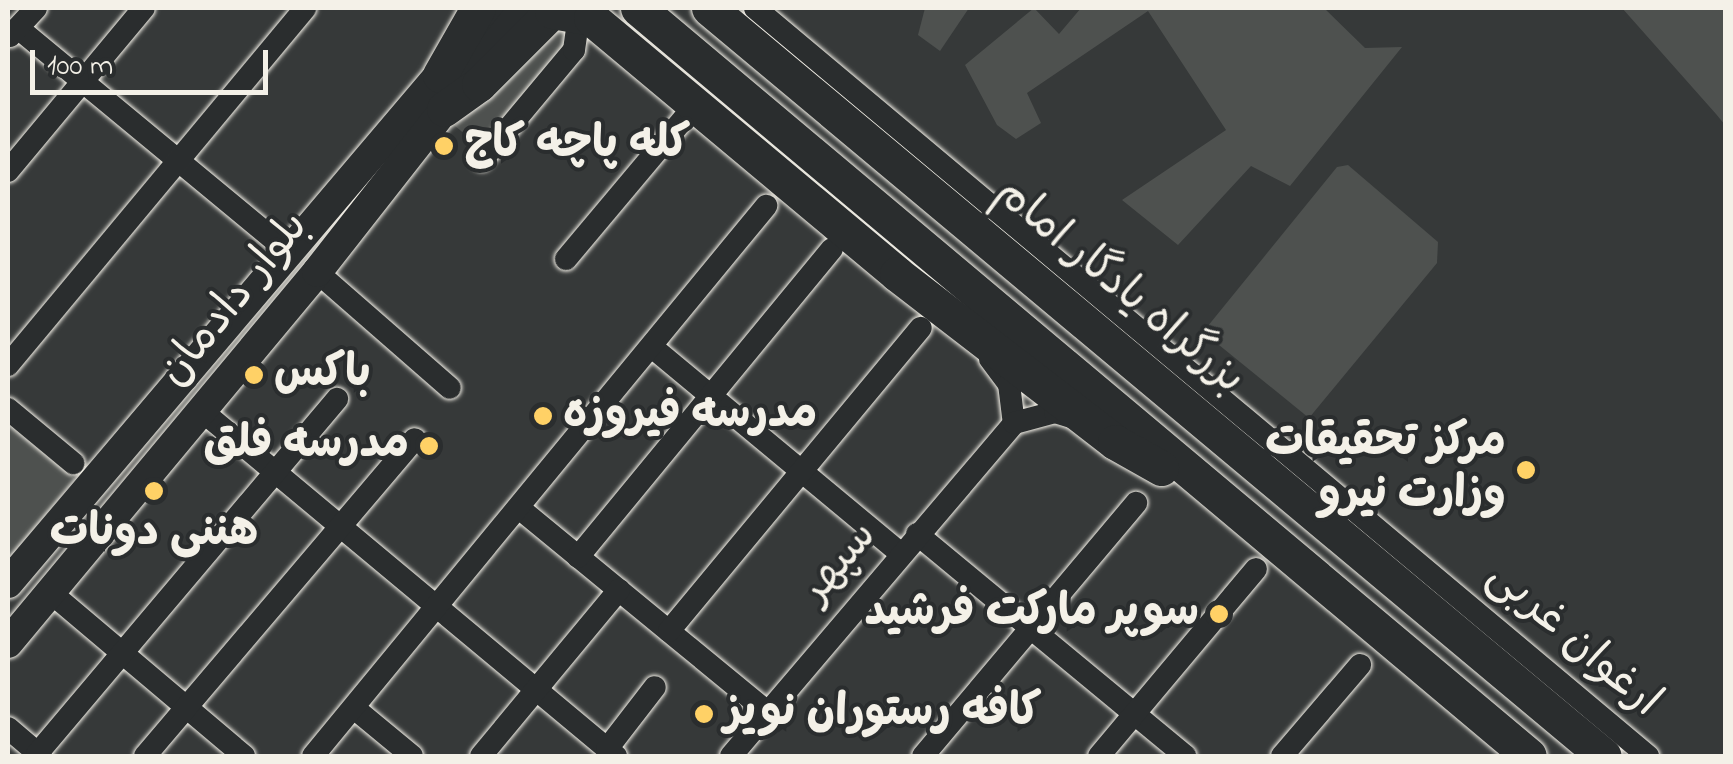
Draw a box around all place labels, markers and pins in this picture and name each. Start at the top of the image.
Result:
place label: کله پاچه کاج [464,119,690,173]
marker: کله پاچه کاج [433,135,455,157]
place label: باکس [274,348,371,402]
marker: باکس [243,364,265,386]
place label: مدرسه فیروزه [563,389,817,443]
marker: مدرسه فیروزه [532,405,554,427]
place label: مرکز تحقیقات وزارت نیرو [1265,417,1506,523]
place label: مدرسه فلق [203,419,409,473]
marker: مدرسه فلق [418,435,440,457]
marker: مرکز تحقیقات وزارت نیرو [1515,459,1537,481]
marker: هننی دونات [143,480,165,502]
place label: هننی دونات [50,507,258,561]
place label: سوپر مارکت فرشید [865,587,1199,641]
marker: سوپر مارکت فرشید [1208,603,1230,625]
place label: کافه رستوران نویز [724,687,1041,741]
marker: کافه رستوران نویز [693,703,715,725]

